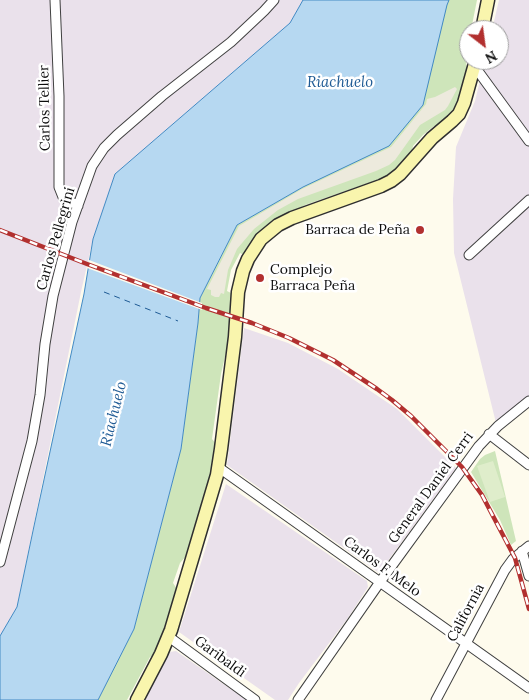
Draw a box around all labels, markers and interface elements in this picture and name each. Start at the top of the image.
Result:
north arrow [459,20,509,70]
text: N [482,47,500,68]
street label: Carlos Tellier [36,65,54,151]
water label: Riachuelo [307,74,373,92]
street label: Carlos Pellegrini [33,186,79,292]
place label: Barraca de Peña [305,222,410,238]
marker: Barraca de Peña [414,224,426,236]
place label: Complejo Barraca Peña [270,262,355,294]
marker: Complejo Barraca Peña [254,272,266,284]
water label: Riachuelo [97,380,131,448]
street label: General Daniel Cerri [385,429,477,547]
street label: Carlos F. Melo [340,533,424,601]
street label: California [444,581,488,645]
street label: Garibaldi [191,633,249,681]

